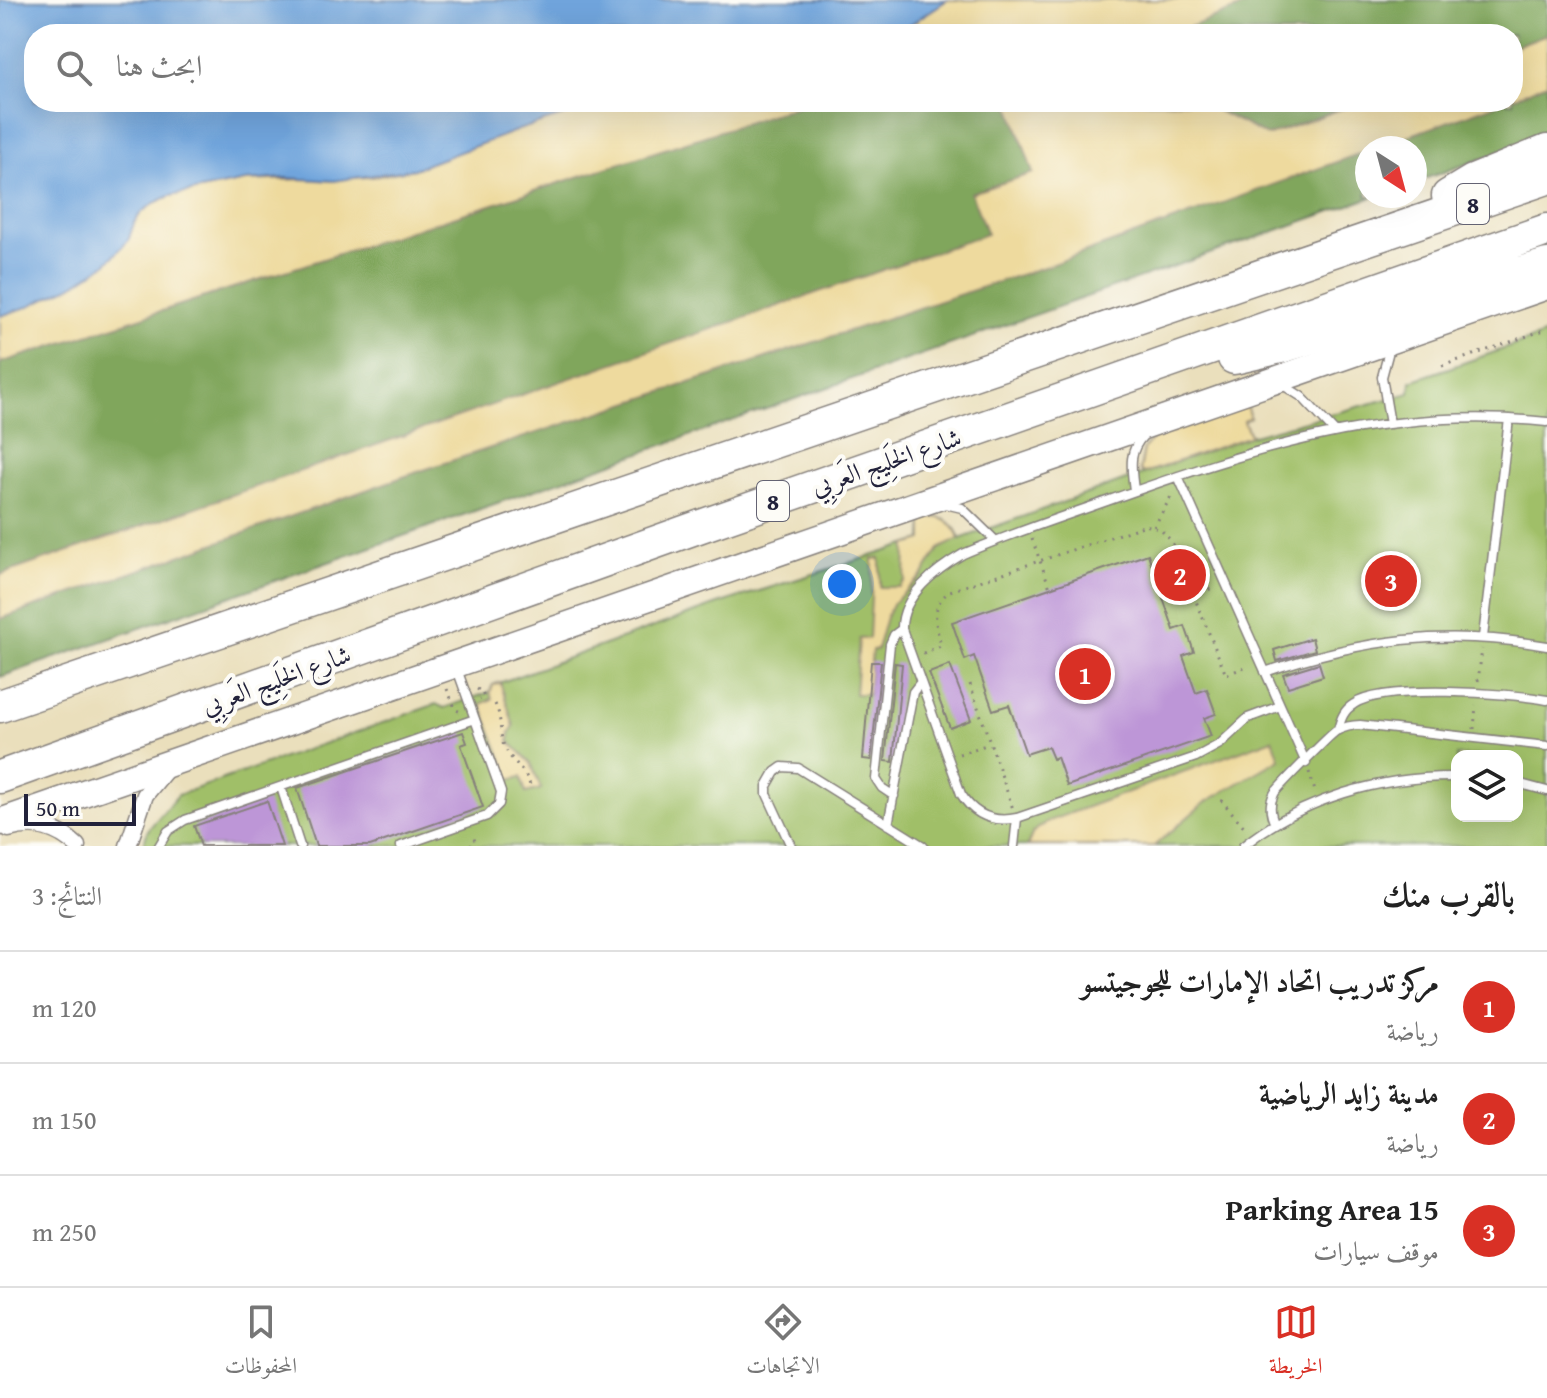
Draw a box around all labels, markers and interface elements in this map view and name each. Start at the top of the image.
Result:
search box [24,24,1523,112]
text: ابحث هنا [116,43,203,87]
icon: search [52,46,96,90]
north arrow [1355,136,1427,208]
road number: 8 [1457,184,1489,224]
street label: شارع الخَلِيج العَربِي [806,417,968,510]
road number: 8 [757,481,789,521]
pin: 2 [1154,545,1206,605]
pin: 3 [1365,551,1417,611]
your location [822,564,862,604]
street label: شارع الخَلِيج العَربِي [196,634,358,729]
pin: 1 [1059,644,1111,704]
map controls [1451,750,1523,822]
button: layers [1451,750,1523,822]
scale bar [24,790,136,826]
text: 50 m [36,792,80,824]
text: بالقرب منك [1382,869,1515,918]
text: النتائج: 3 [32,876,102,915]
text: مركز تدريب اتحاد الإمارات للجوجيتسو [1081,959,1439,1003]
text: 120 m [32,988,97,1027]
text: 1 [1482,988,1496,1027]
text: رياضة [1387,1011,1439,1050]
text: مدينة زايد الرياضية [1259,1071,1439,1115]
text: 150 m [32,1100,97,1139]
text: 2 [1482,1100,1496,1139]
text: رياضة [1387,1123,1439,1162]
text: Parking Area 15 [1226,1187,1439,1231]
text: 250 m [32,1212,97,1251]
text: 3 [1482,1212,1496,1251]
text: موقف سيارات [1313,1231,1439,1270]
tab: المحفوظات [225,1300,297,1387]
tab: الاتجاهات [746,1300,820,1387]
tab: الخريطة [1269,1300,1322,1387]

